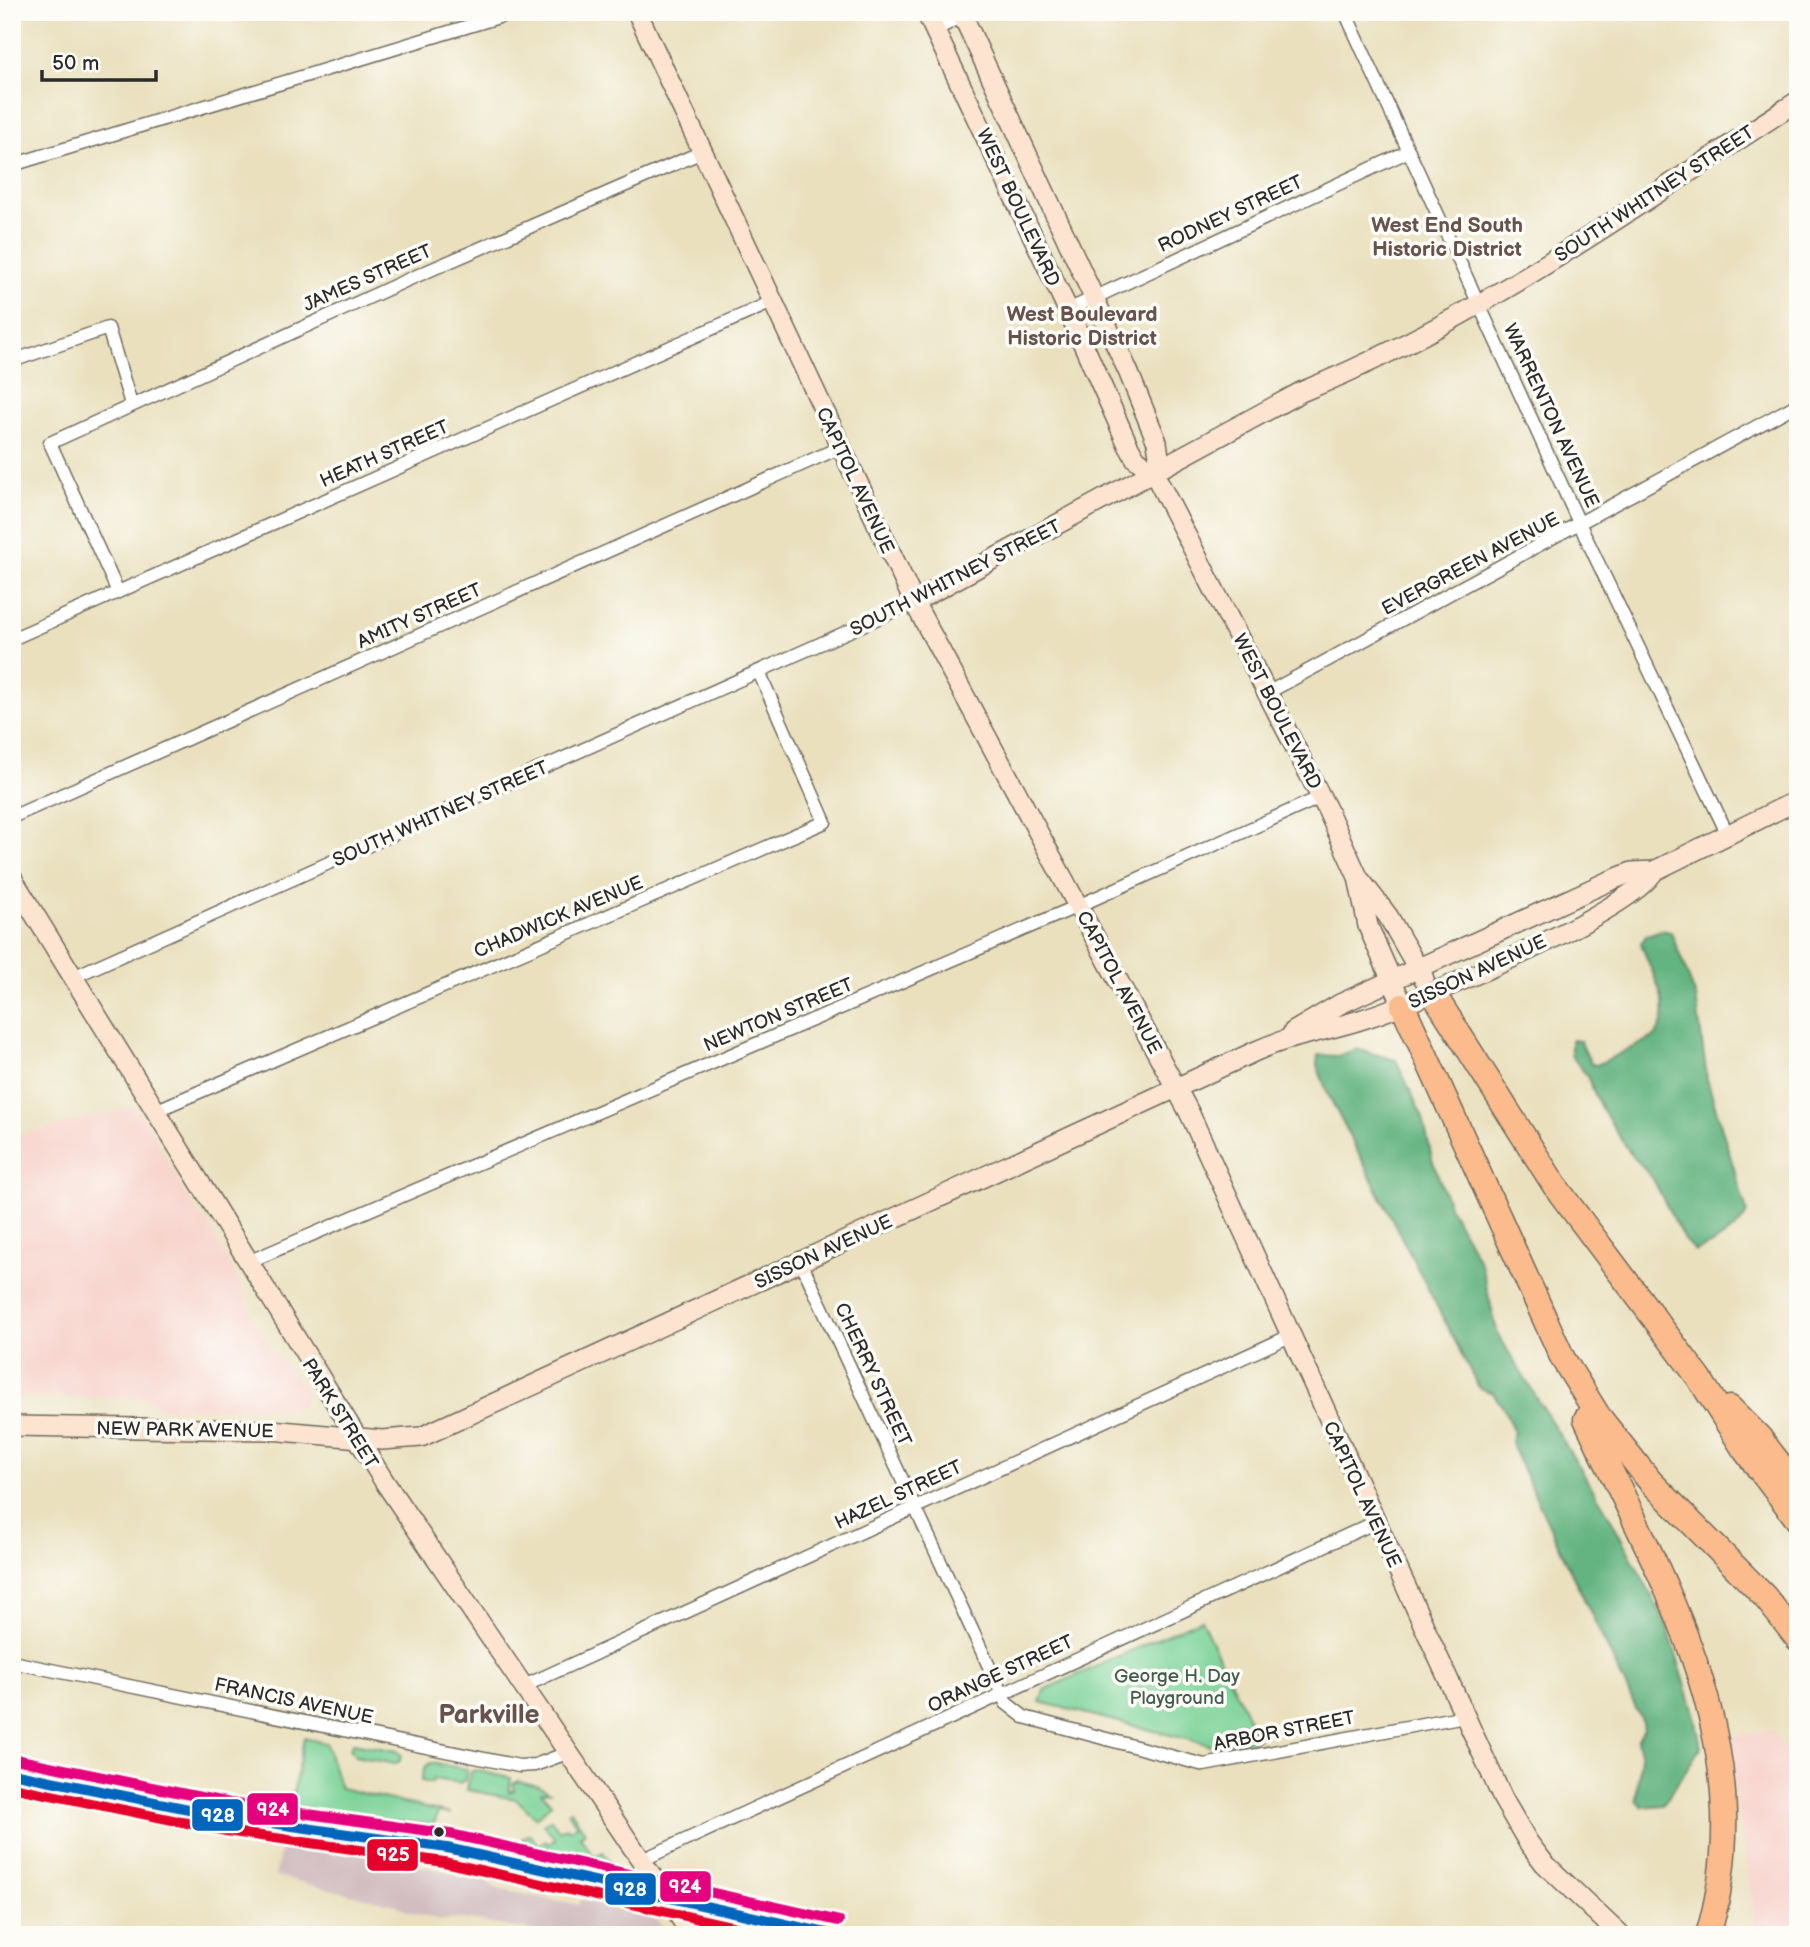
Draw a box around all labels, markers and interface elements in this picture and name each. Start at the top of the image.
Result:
scale bar [42,38,156,82]
text: 50 m [52,51,99,76]
street label: SOUTH WHITNEY STREET [1551,121,1759,267]
street label: WEST BOULEVARD [971,125,1064,290]
street label: RODNEY STREET [1155,171,1307,258]
district label: West End South Historic District [1371,213,1523,262]
street label: JAMES STREET [300,239,436,317]
district label: West Boulevard Historic District [1006,302,1158,351]
street label: WARRENTON AVENUE [1498,320,1603,511]
street label: CAPITOL AVENUE [811,404,899,557]
street label: HEATH STREET [317,415,453,493]
street label: EVERGREEN AVENUE [1378,508,1563,621]
street label: SOUTH WHITNEY STREET [847,515,1065,642]
street label: AMITY STREET [354,578,486,654]
street label: WEST BOULEVARD [1227,630,1326,793]
street label: SOUTH WHITNEY STREET [329,756,552,872]
street label: CHADWICK AVENUE [471,871,647,963]
street label: CAPITOL AVENUE [1071,907,1166,1058]
street label: SISSON AVENUE [1405,930,1550,1014]
street label: NEWTON STREET [700,973,857,1057]
street label: SISSON AVENUE [751,1210,896,1294]
street label: CHERRY STREET [829,1299,916,1450]
street label: PARK STREET [297,1355,383,1474]
street label: NEW PARK AVENUE [96,1417,274,1444]
street label: CAPITOL AVENUE [1318,1418,1406,1571]
street label: HAZEL STREET [831,1456,966,1535]
street label: ORANGE STREET [924,1630,1078,1718]
park label: George H. Day Playground [1114,1665,1240,1710]
street label: FRANCIS AVENUE [212,1673,375,1730]
district label: Parkville [439,1700,539,1731]
street label: ARBOR STREET [1212,1706,1357,1756]
line badge: 924 [246,1792,299,1826]
line badge: 928 [191,1798,244,1832]
text: 924 [257,1799,289,1822]
text: 928 [201,1805,235,1828]
unlabelled marker [432,1825,446,1839]
line badge: 925 [366,1838,419,1872]
text: 925 [376,1844,410,1867]
line badge: 924 [659,1870,712,1903]
line badge: 928 [604,1872,657,1906]
text: 924 [669,1876,701,1899]
text: 928 [613,1879,647,1902]

